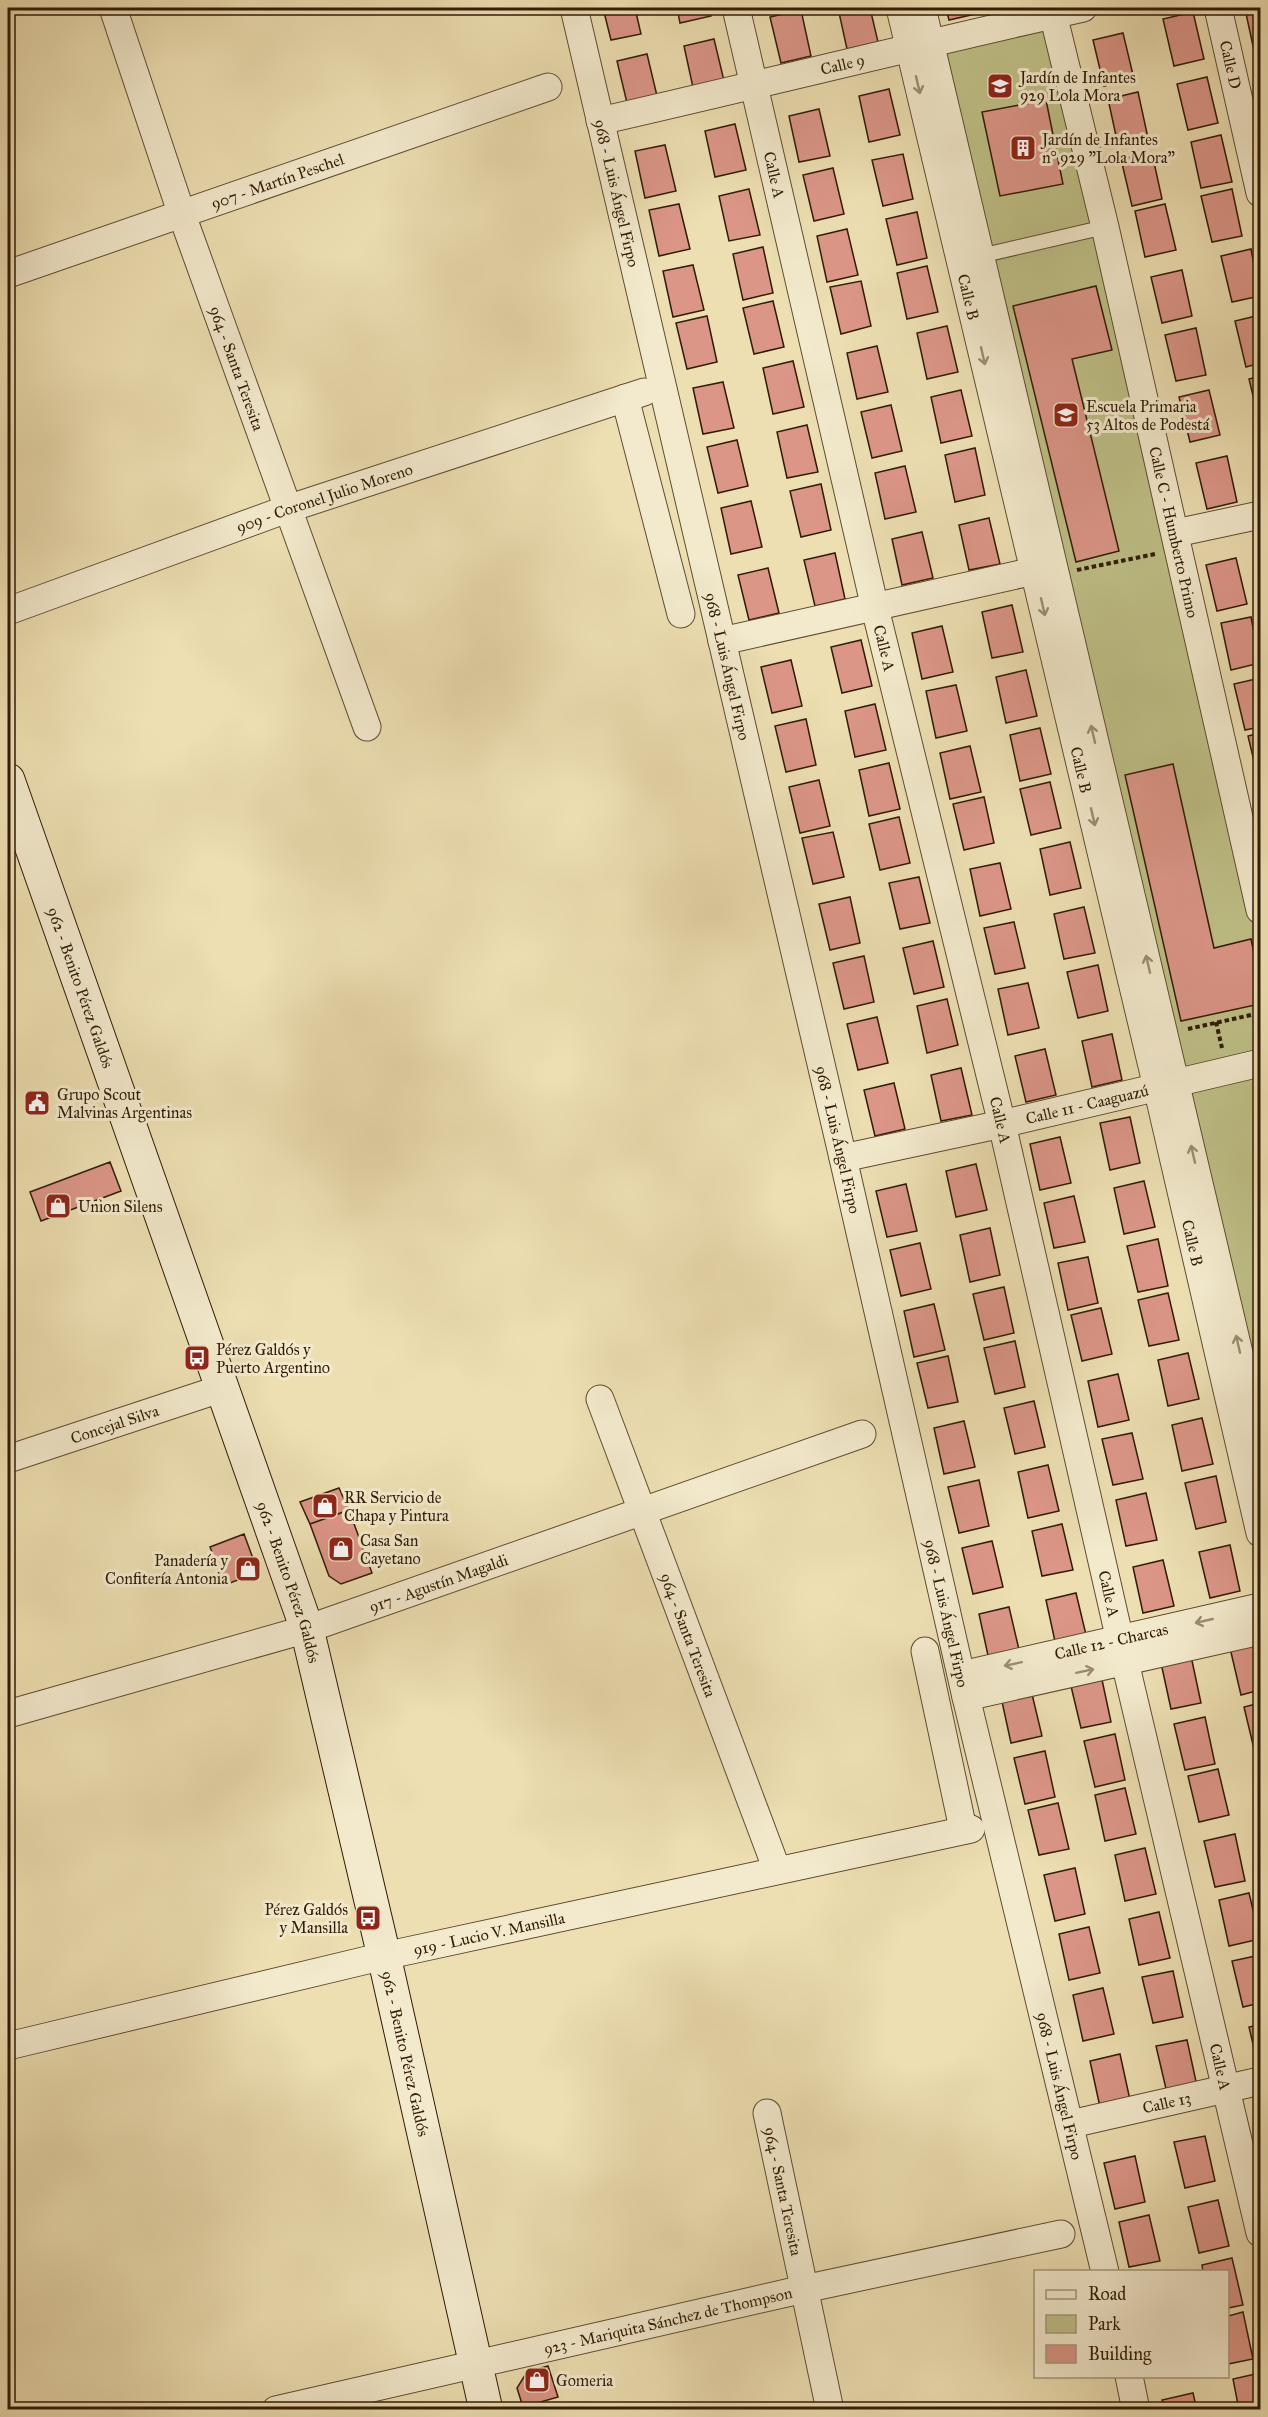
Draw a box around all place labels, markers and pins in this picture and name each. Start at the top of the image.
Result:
place label: Jardín de Infantes 929 Lola Mora [1018,68,1136,105]
school or university icon: Jardín de Infantes 929 Lola Mora [985,71,1015,101]
place label: Jardín de Infantes n° 929 "Lola Mora" [1040,130,1175,167]
building icon: Jardín de Infantes n° 929 "Lola Mora" [1008,133,1038,163]
place label: Escuela Primaria 53 Altos de Podestá [1086,397,1210,434]
school or university icon: Escuela Primaria 53 Altos de Podestá [1051,400,1081,430]
place label: Grupo Scout Malvinas Argentinas [57,1085,192,1123]
public building icon: Grupo Scout Malvinas Argentinas [22,1088,52,1118]
shop icon: Union Silens [43,1191,73,1221]
place label: Union Silens [78,1197,163,1216]
place label: Pérez Galdós y Puerto Argentino [216,1340,330,1378]
bus stop icon: Pérez Galdós y Puerto Argentino [182,1343,212,1373]
place label: RR Servicio de Chapa y Pintura [344,1488,449,1525]
shop icon: RR Servicio de Chapa y Pintura [310,1491,340,1521]
place label: Casa San Cayetano [360,1531,421,1568]
shop icon: Casa San Cayetano [326,1534,356,1564]
place label: Panadería y Confitería Antonia [105,1551,228,1588]
shop icon: Panadería y Confitería Antonia [233,1554,263,1584]
place label: Pérez Galdós y Mansilla [264,1900,348,1937]
bus stop icon: Pérez Galdós y Mansilla [353,1903,383,1933]
shop icon: Gomeria [522,2365,552,2395]
place label: Gomeria [556,2371,613,2390]

